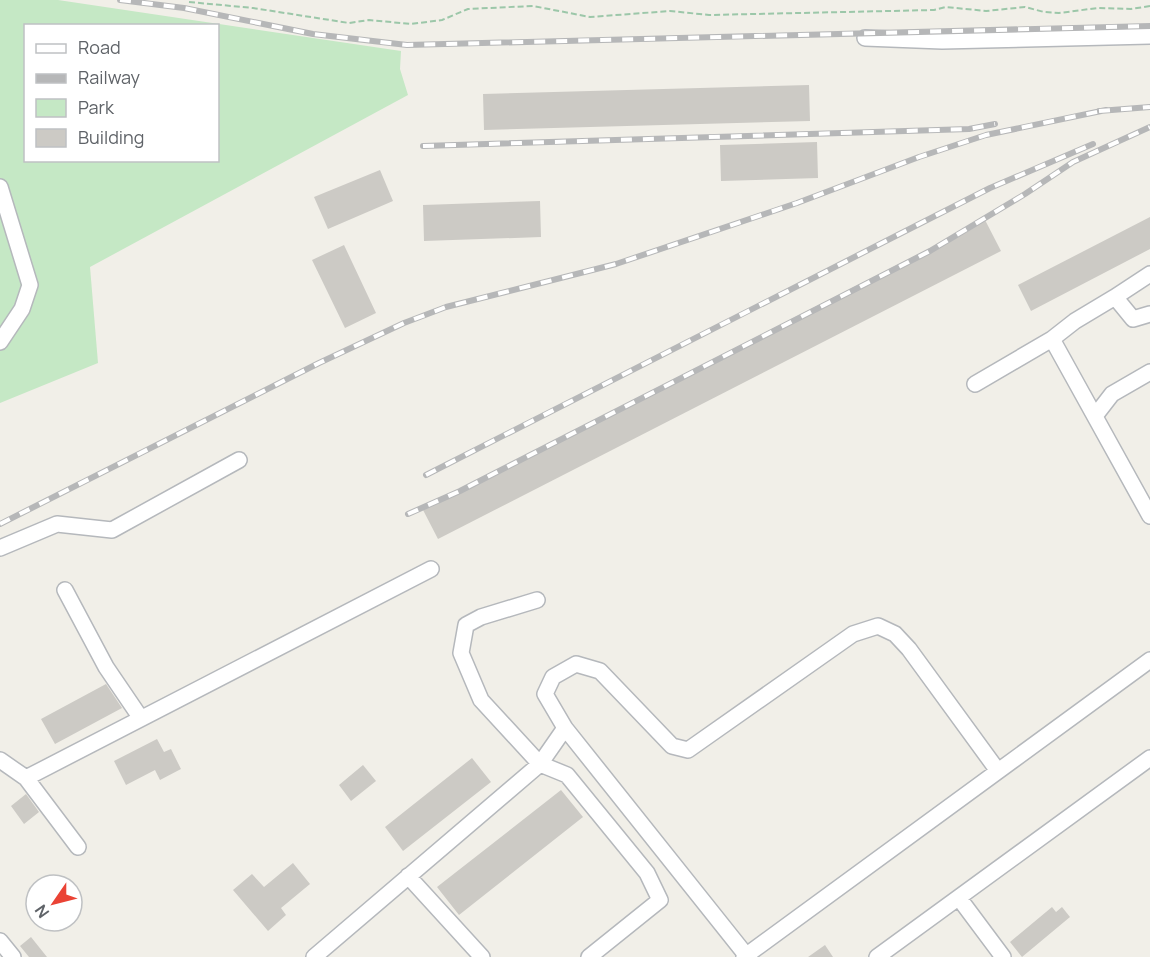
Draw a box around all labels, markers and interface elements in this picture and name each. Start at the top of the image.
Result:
legend [24,24,219,162]
text: Road [78,35,121,59]
text: Railway [78,65,140,89]
text: Park [78,95,115,119]
text: Building [78,125,144,149]
north arrow [24,873,84,933]
text: N [29,901,54,923]

